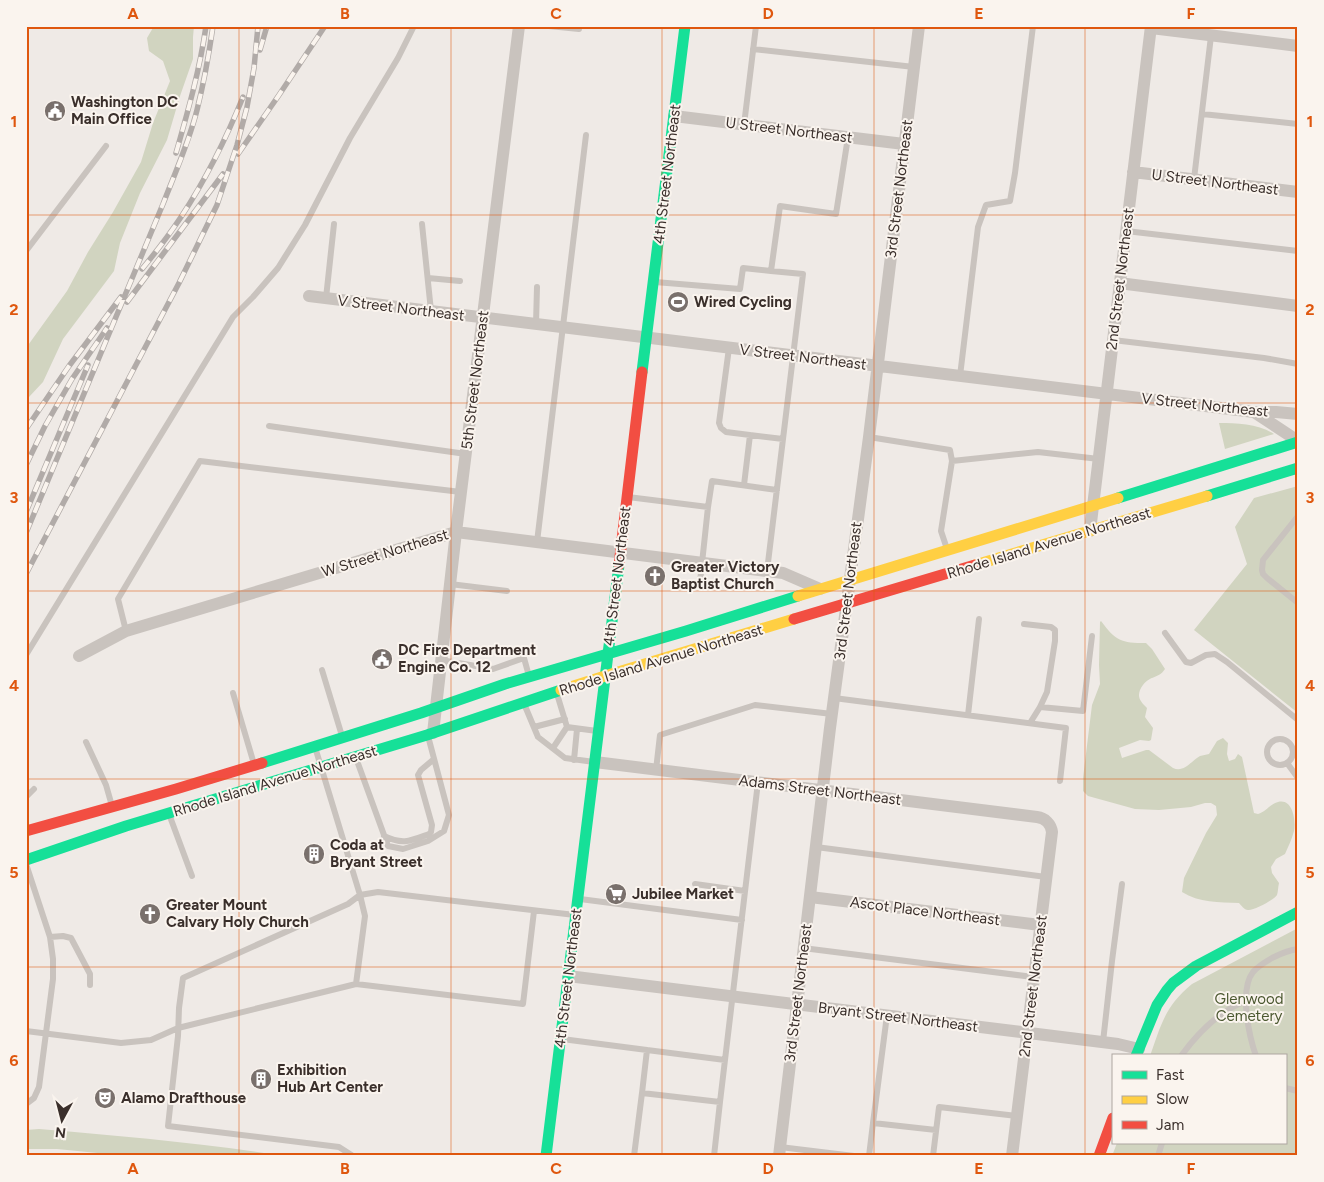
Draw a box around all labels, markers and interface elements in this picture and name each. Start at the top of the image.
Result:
text: A [127,4,139,23]
text: B [340,4,350,23]
text: C [550,4,562,23]
text: D [762,4,774,23]
text: E [974,4,984,23]
text: F [1187,4,1196,23]
place label: Washington DC Main Office [71,93,178,128]
public building icon: Washington DC Main Office [43,99,67,123]
street label: 4th Street Northeast [649,103,685,245]
text: 1 [11,112,17,131]
text: 1 [1307,112,1313,131]
street label: U Street Northeast [724,113,854,147]
street label: 3rd Street Northeast [882,118,916,259]
street label: U Street Northeast [1150,165,1280,199]
street label: 2nd Street Northeast [1102,207,1138,351]
sports icon: Wired Cycling [666,290,690,314]
street label: V Street Northeast [337,291,466,325]
place label: Wired Cycling [694,293,792,311]
text: 2 [9,300,19,319]
text: 2 [1305,300,1315,319]
street label: 5th Street Northeast [458,309,493,451]
street label: V Street Northeast [739,340,868,374]
street label: V Street Northeast [1141,389,1270,421]
text: 3 [10,488,19,507]
text: 3 [1306,488,1315,507]
street label: Rhode Island Avenue Northeast [945,503,1153,583]
street label: 4th Street Northeast [599,505,635,647]
street label: 3rd Street Northeast [831,520,865,661]
street label: W Street Northeast [319,525,451,581]
place label: Greater Victory Baptist Church [671,558,780,593]
church icon: Greater Victory Baptist Church [643,564,667,588]
street label: Rhode Island Avenue Northeast [557,620,765,700]
place label: DC Fire Department Engine Co. 12 [398,641,536,676]
public building icon: DC Fire Department Engine Co. 12 [370,647,394,671]
text: 4 [9,676,19,695]
text: 4 [1305,676,1315,695]
street label: Rhode Island Avenue Northeast [171,741,379,821]
street label: Adams Street Northeast [738,771,903,809]
place label: Coda at Bryant Street [330,836,423,871]
building icon: Coda at Bryant Street [302,842,326,866]
text: 5 [9,863,19,882]
text: 5 [1305,863,1315,882]
supermarket icon: Jubilee Market [604,882,628,906]
place label: Jubilee Market [632,885,734,903]
street label: Ascot Place Northeast [849,893,1001,929]
place label: Greater Mount Calvary Holy Church [166,896,309,931]
church icon: Greater Mount Calvary Holy Church [138,902,162,926]
street label: 4th Street Northeast [550,907,586,1049]
street label: 2nd Street Northeast [1015,914,1051,1058]
street label: 3rd Street Northeast [781,922,815,1063]
park label: Glenwood Cemetery [1215,990,1283,1025]
street label: Bryant Street Northeast [817,998,979,1036]
text: 6 [9,1051,19,1070]
text: 6 [1305,1051,1315,1070]
legend [1112,1054,1286,1144]
place label: Exhibition Hub Art Center [277,1061,383,1096]
text: Fast [1156,1066,1185,1084]
building icon: Exhibition Hub Art Center [249,1067,273,1091]
theatre icon: Alamo Drafthouse [93,1086,117,1110]
place label: Alamo Drafthouse [121,1089,247,1107]
text: Slow [1156,1090,1189,1108]
north arrow [38,1094,88,1144]
text: Jam [1156,1116,1184,1134]
text: N [54,1123,67,1142]
text: A [127,1159,139,1178]
text: B [340,1159,350,1178]
text: C [550,1159,562,1178]
text: D [762,1159,774,1178]
text: E [974,1159,984,1178]
text: F [1187,1159,1196,1178]

